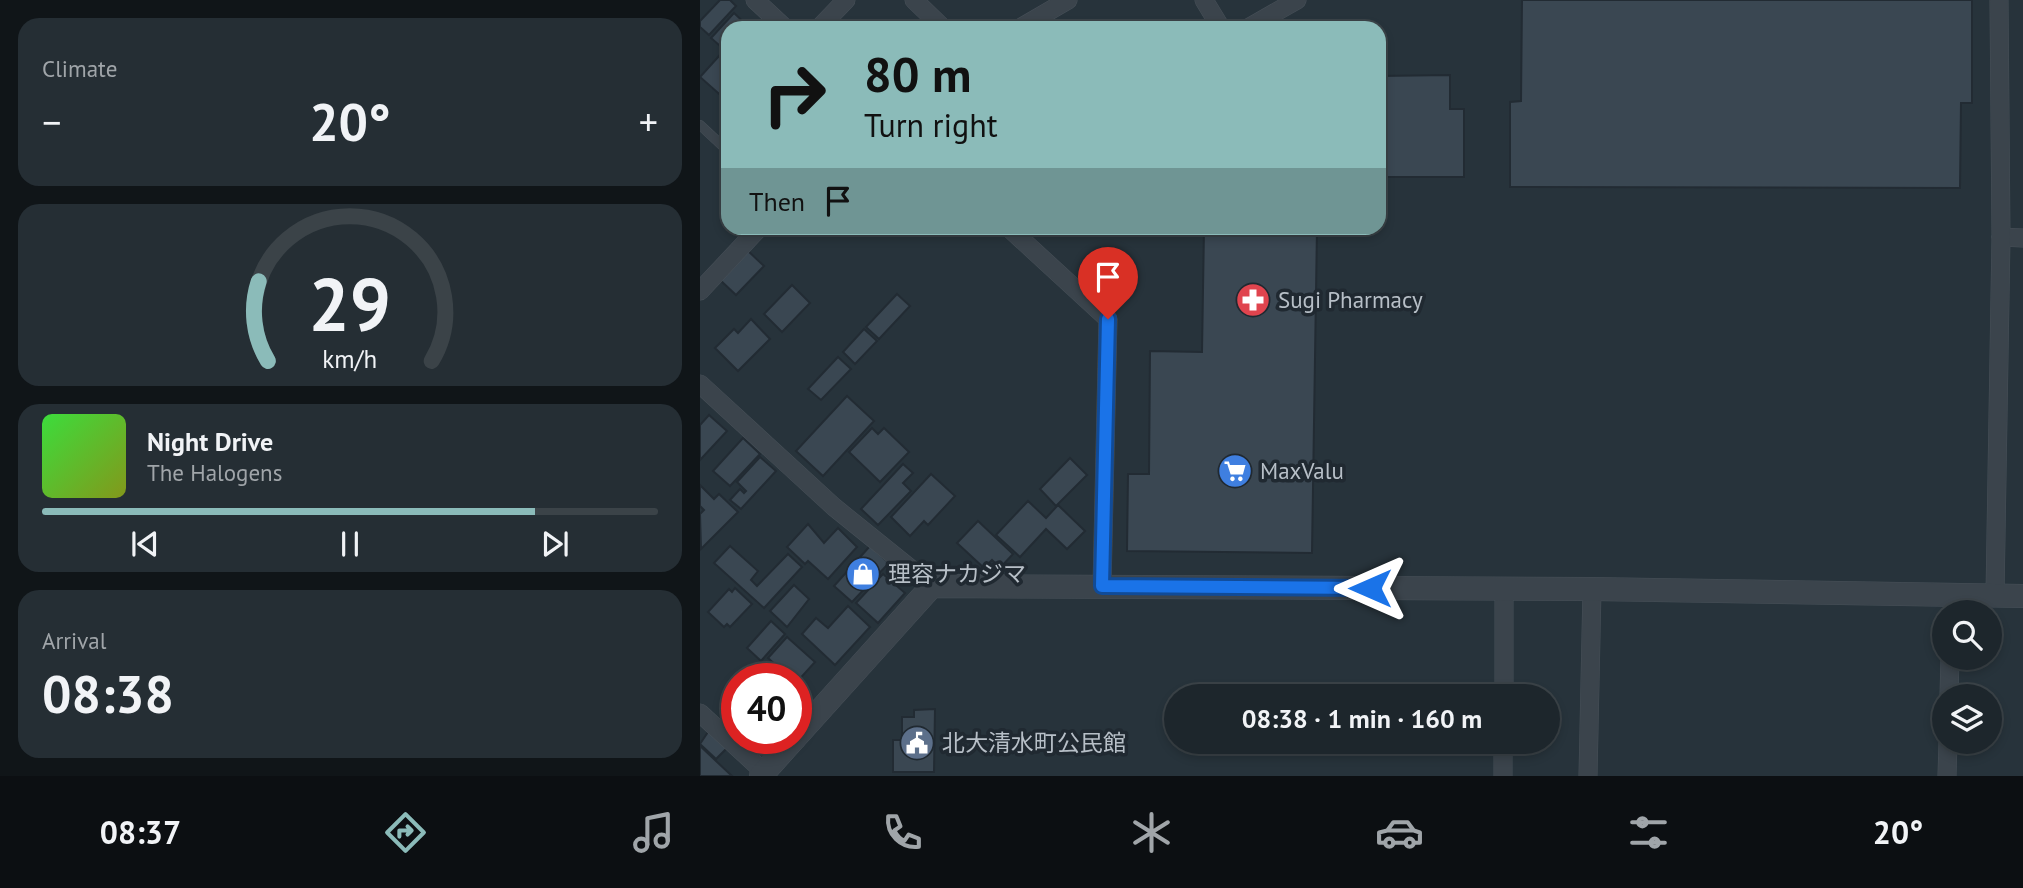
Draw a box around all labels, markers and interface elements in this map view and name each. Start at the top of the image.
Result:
text: 80 m [864,42,971,106]
icon: right [749,49,840,140]
text: Climate [42,54,117,83]
text: 20° [309,88,391,155]
text: − [42,97,61,146]
text: + [639,97,658,146]
text: Turn right [864,104,998,146]
icon: arrive [819,182,857,220]
text: Then [749,185,805,218]
pin [1078,247,1138,319]
text: 29 [309,257,391,351]
icon: arrive [1089,258,1127,296]
pharmacy icon: Sugi Pharmacy [1234,281,1272,319]
place label: Sugi Pharmacy [1278,285,1423,314]
text: km/h [323,343,377,375]
text: Night Drive [147,425,273,458]
supermarket icon: MaxValu [1216,452,1254,490]
place label: MaxValu [1260,456,1344,485]
text: The Halogens [147,458,282,487]
icon: previous [126,525,164,563]
icon: pause [331,525,369,563]
icon: next [536,525,574,563]
position arrow [1333,551,1407,625]
shop icon: 理容ナカジマ [844,555,882,593]
place label: 理容ナカジマ [888,559,1026,588]
map controls [1932,600,2002,754]
button: search [1932,600,2002,670]
text: Arrival [42,626,106,655]
text: 08:38 [42,660,174,727]
speed limit sign: 40 [721,663,812,754]
button: layers [1932,684,2002,754]
text: 08:38 · 1 min · 160 m [1242,702,1482,735]
public building icon: 北大清水町公民館 [898,724,936,762]
place label: 北大清水町公民館 [942,728,1126,757]
icon: directions [381,808,430,857]
icon: music [629,808,678,857]
icon: phone [878,808,927,857]
icon: climate [1127,808,1176,857]
icon: car [1375,808,1424,857]
icon: filters [1624,808,1673,857]
text: 08:37 [100,811,181,853]
text: 20° [1873,811,1923,853]

